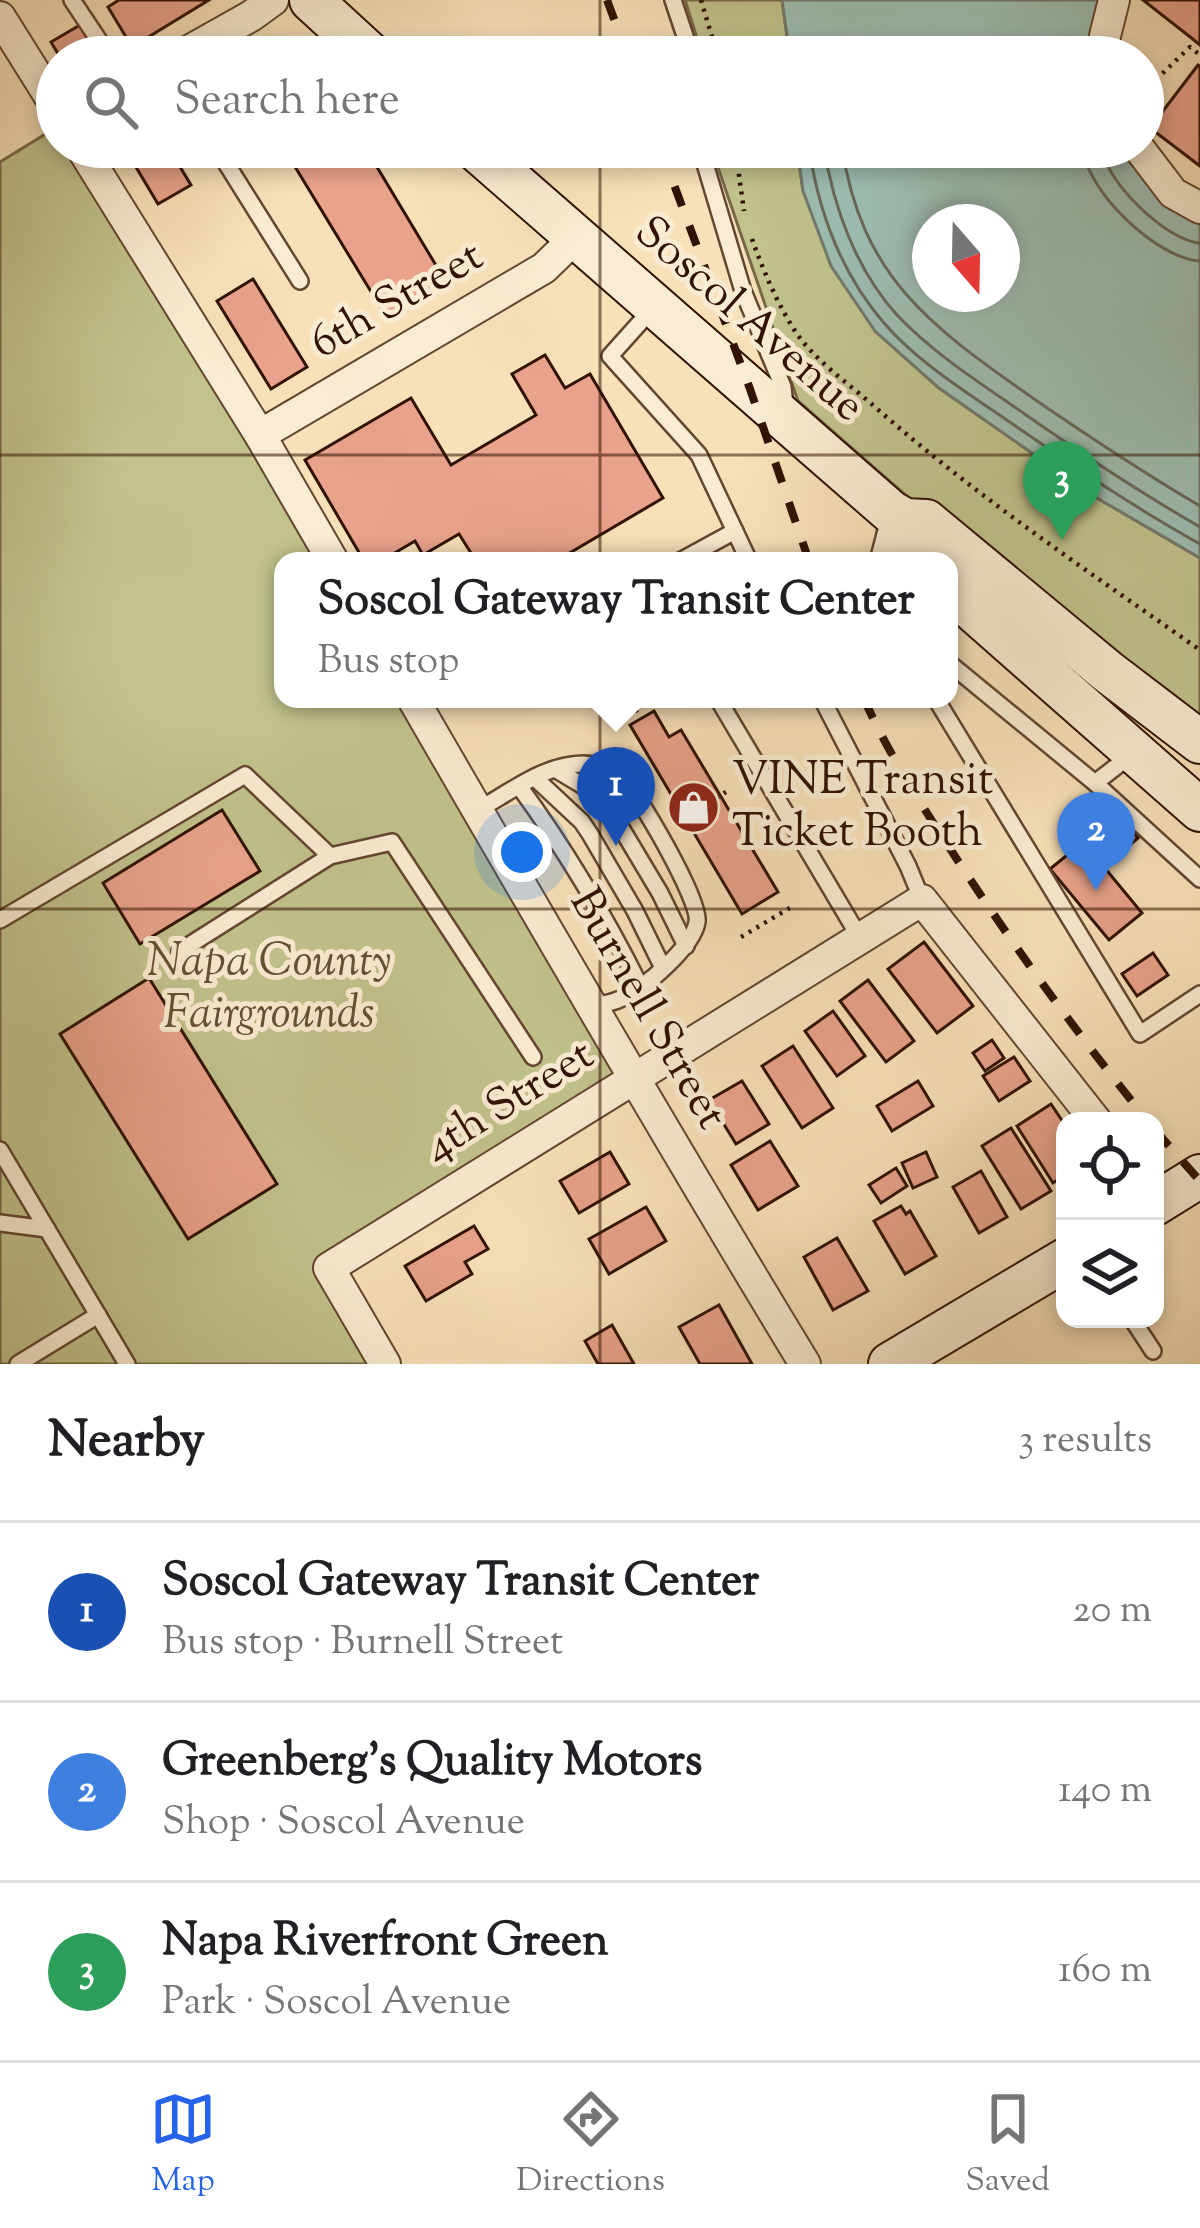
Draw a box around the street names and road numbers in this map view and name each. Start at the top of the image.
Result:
street label: Soscol Avenue [619,203,877,439]
street label: 6th Street [300,226,496,378]
street label: Burnell Street [551,877,741,1143]
street label: 4th Street [412,1025,608,1181]

